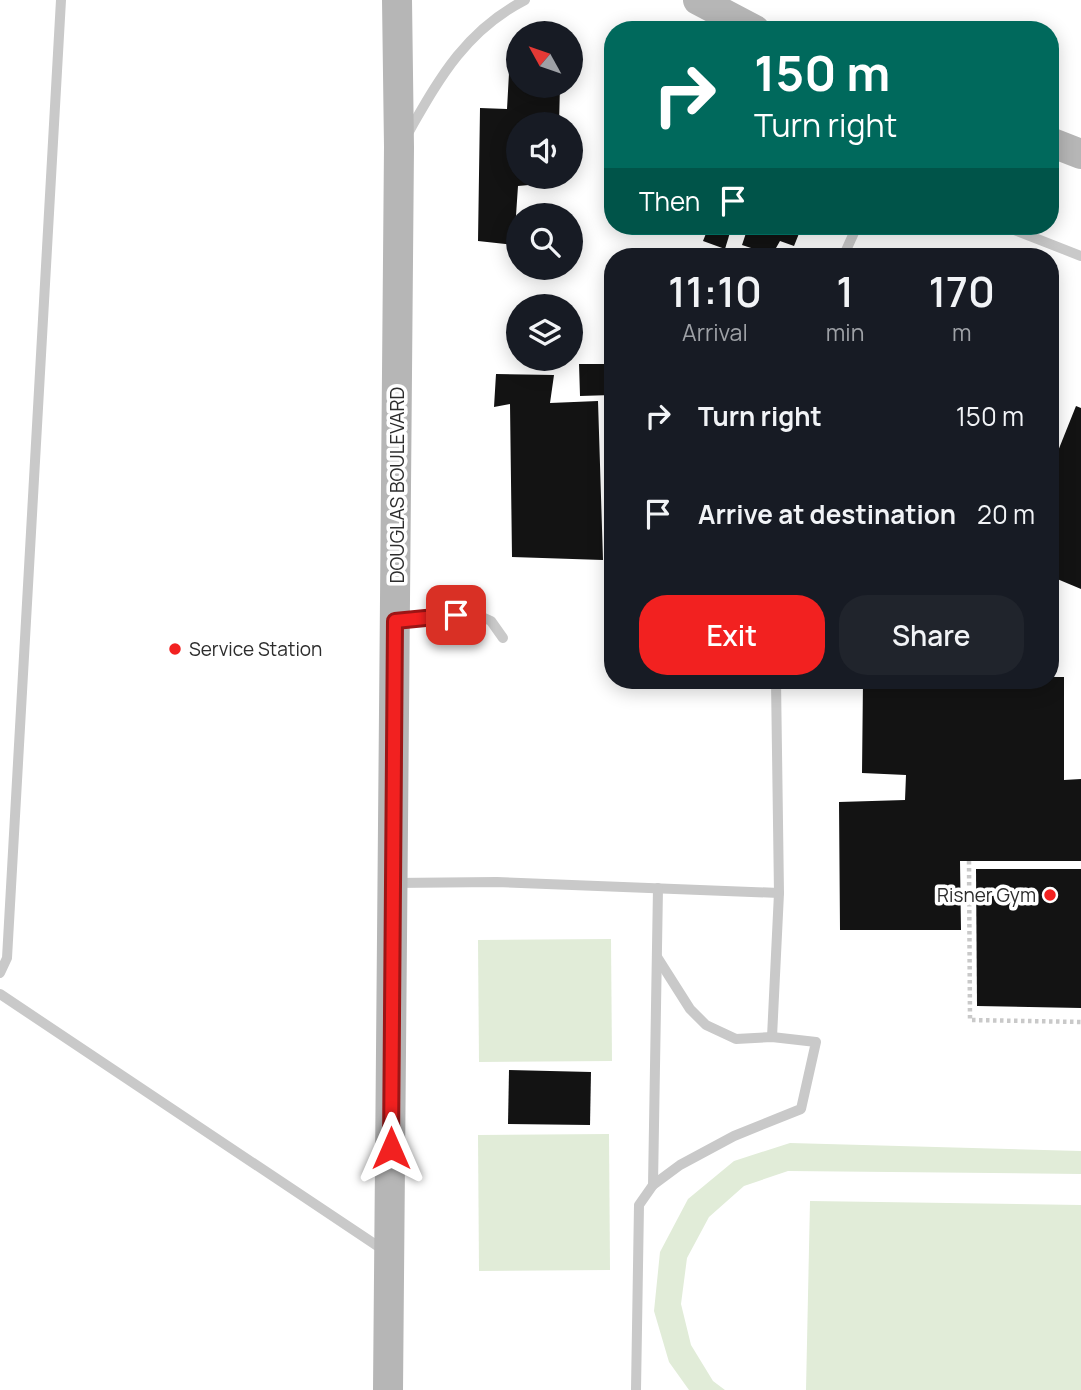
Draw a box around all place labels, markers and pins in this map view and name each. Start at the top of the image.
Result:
pin [426,585,486,645]
place label: Service Station [189,636,322,662]
marker: Service Station [167,641,183,657]
place label: Risner Gym [937,882,1036,908]
marker: Risner Gym [1042,887,1058,903]

